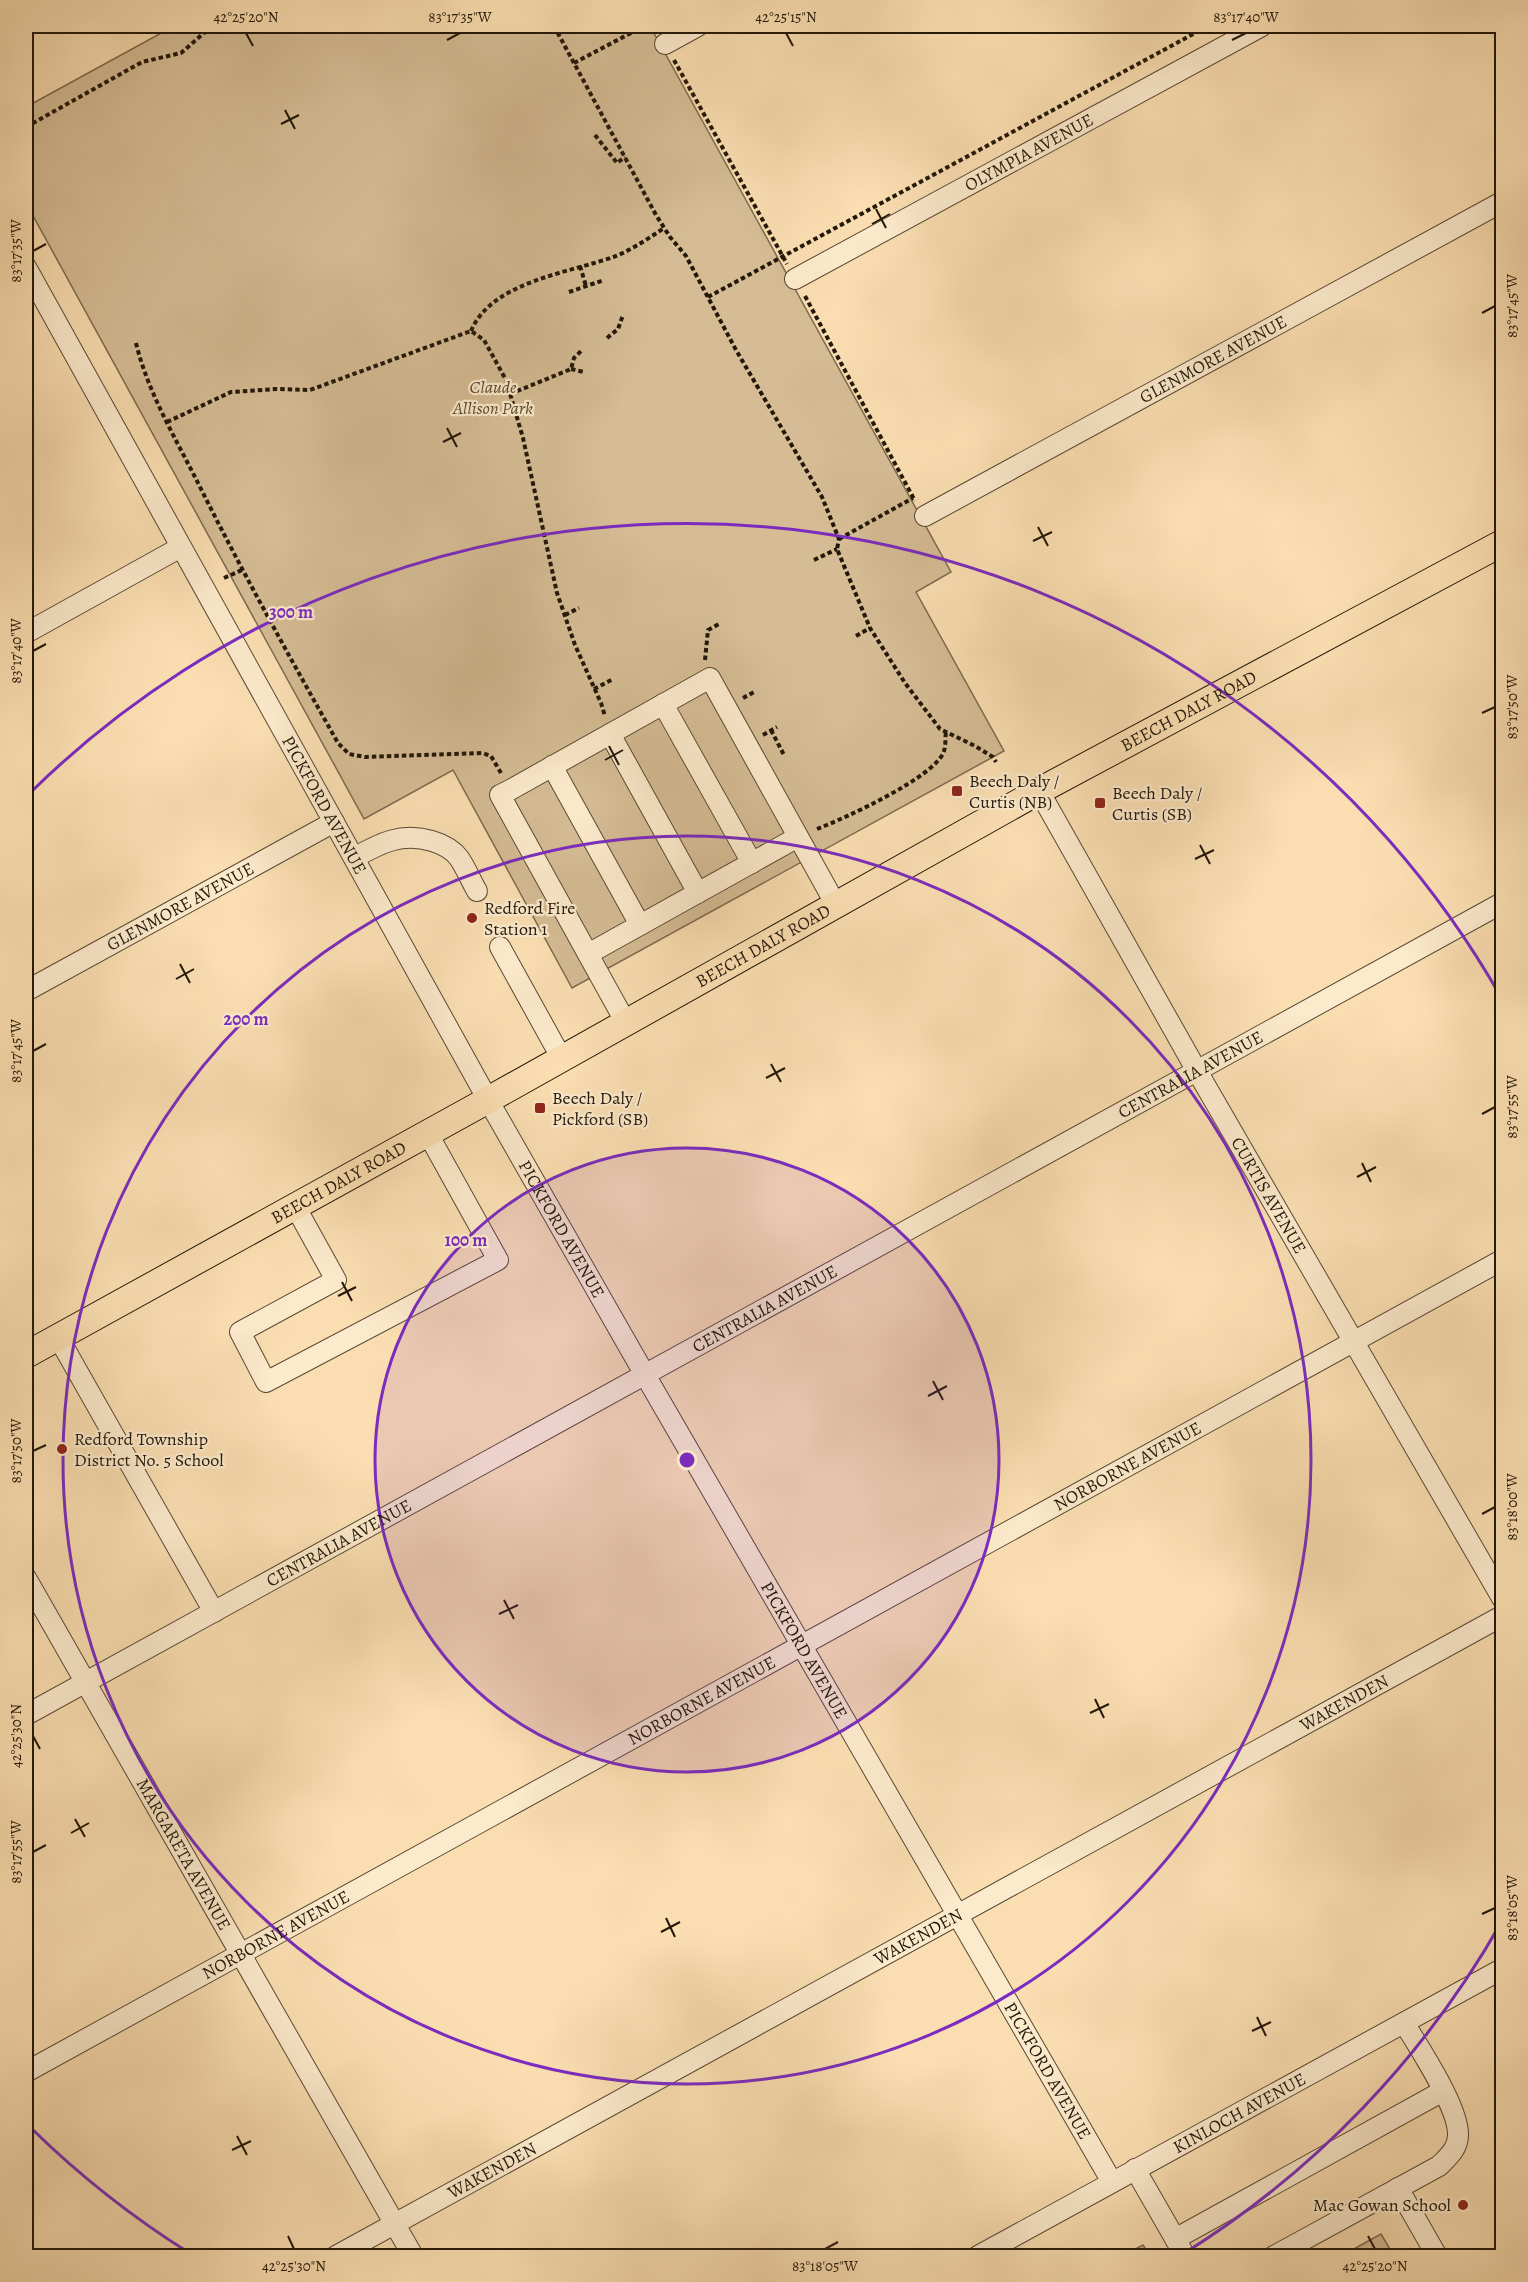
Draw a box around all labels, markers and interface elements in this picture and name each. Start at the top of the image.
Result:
text: 42°25'20"N [213,7,279,27]
text: 83°17'35"W [428,7,492,27]
text: 42°25'15"N [755,7,817,27]
text: 83°17'40"W [1213,7,1279,27]
street label: OLYMPIA AVENUE [960,108,1098,197]
text: 83°17'35"W [6,219,26,283]
text: 83°17'45"W [1502,274,1522,338]
street label: GLENMORE AVENUE [1135,309,1291,409]
park label: Claude Allison Park [452,375,533,420]
text: 300 m [269,600,313,624]
text: 83°17'40"W [6,618,26,684]
street label: BEECH DALY ROAD [1116,665,1261,757]
text: 83°17'50"W [1502,674,1522,740]
street label: PICKFORD AVENUE [276,731,372,878]
place label: Beech Daly / Curtis (NB) [969,769,1060,814]
place label: Beech Daly / Curtis (SB) [1112,781,1203,826]
marker: Beech Daly / Curtis (NB) [950,784,964,798]
marker: Beech Daly / Curtis (SB) [1093,796,1107,810]
street label: GLENMORE AVENUE [102,856,258,956]
place label: Redford Fire Station 1 [484,896,575,941]
street label: BEECH DALY ROAD [691,898,835,993]
marker: Redford Fire Station 1 [465,911,479,925]
text: 200 m [223,1007,269,1031]
text: 83°17'45"W [6,1019,26,1083]
street label: CENTRALIA AVENUE [1114,1025,1267,1124]
text: 83°17'55"W [1502,1075,1522,1139]
place label: Beech Daly / Pickford (SB) [552,1086,648,1131]
marker: Beech Daly / Pickford (SB) [533,1101,547,1115]
street label: CURTIS AVENUE [1226,1132,1312,1258]
street label: BEECH DALY ROAD [267,1135,410,1229]
street label: PICKFORD AVENUE [513,1156,610,1302]
text: 100 m [445,1228,487,1252]
street label: CENTRALIA AVENUE [688,1259,841,1358]
street label: NORBORNE AVENUE [1049,1416,1205,1516]
text: 83°17'50"W [6,1418,26,1484]
place label: Redford Township District No. 5 School [74,1427,224,1472]
marker: Redford Township District No. 5 School [55,1442,69,1456]
centre of rings [677,1450,697,1470]
text: 83°18'00"W [1502,1473,1522,1541]
street label: CENTRALIA AVENUE [262,1493,416,1593]
street label: PICKFORD AVENUE [755,1577,853,1723]
street label: NORBORNE AVENUE [623,1650,780,1751]
street label: WAKENDEN [1295,1669,1393,1737]
text: 42°25'30"N [6,1704,26,1768]
street label: MARGARETA AVENUE [131,1774,237,1935]
text: 83°17'55"W [6,1820,26,1884]
text: 83°18'05"W [1502,1875,1522,1941]
street label: NORBORNE AVENUE [198,1884,354,1985]
street label: WAKENDEN [869,1902,967,1971]
street label: PICKFORD AVENUE [998,1998,1097,2144]
street label: KINLOCH AVENUE [1169,2067,1310,2159]
street label: WAKENDEN [443,2136,541,2205]
place label: Mac Gowan School [1313,2193,1452,2217]
marker: Mac Gowan School [1456,2198,1470,2212]
text: 42°25'30"N [262,2256,326,2276]
text: 83°18'05"W [792,2256,858,2276]
text: 42°25'20"N [1342,2256,1408,2276]

